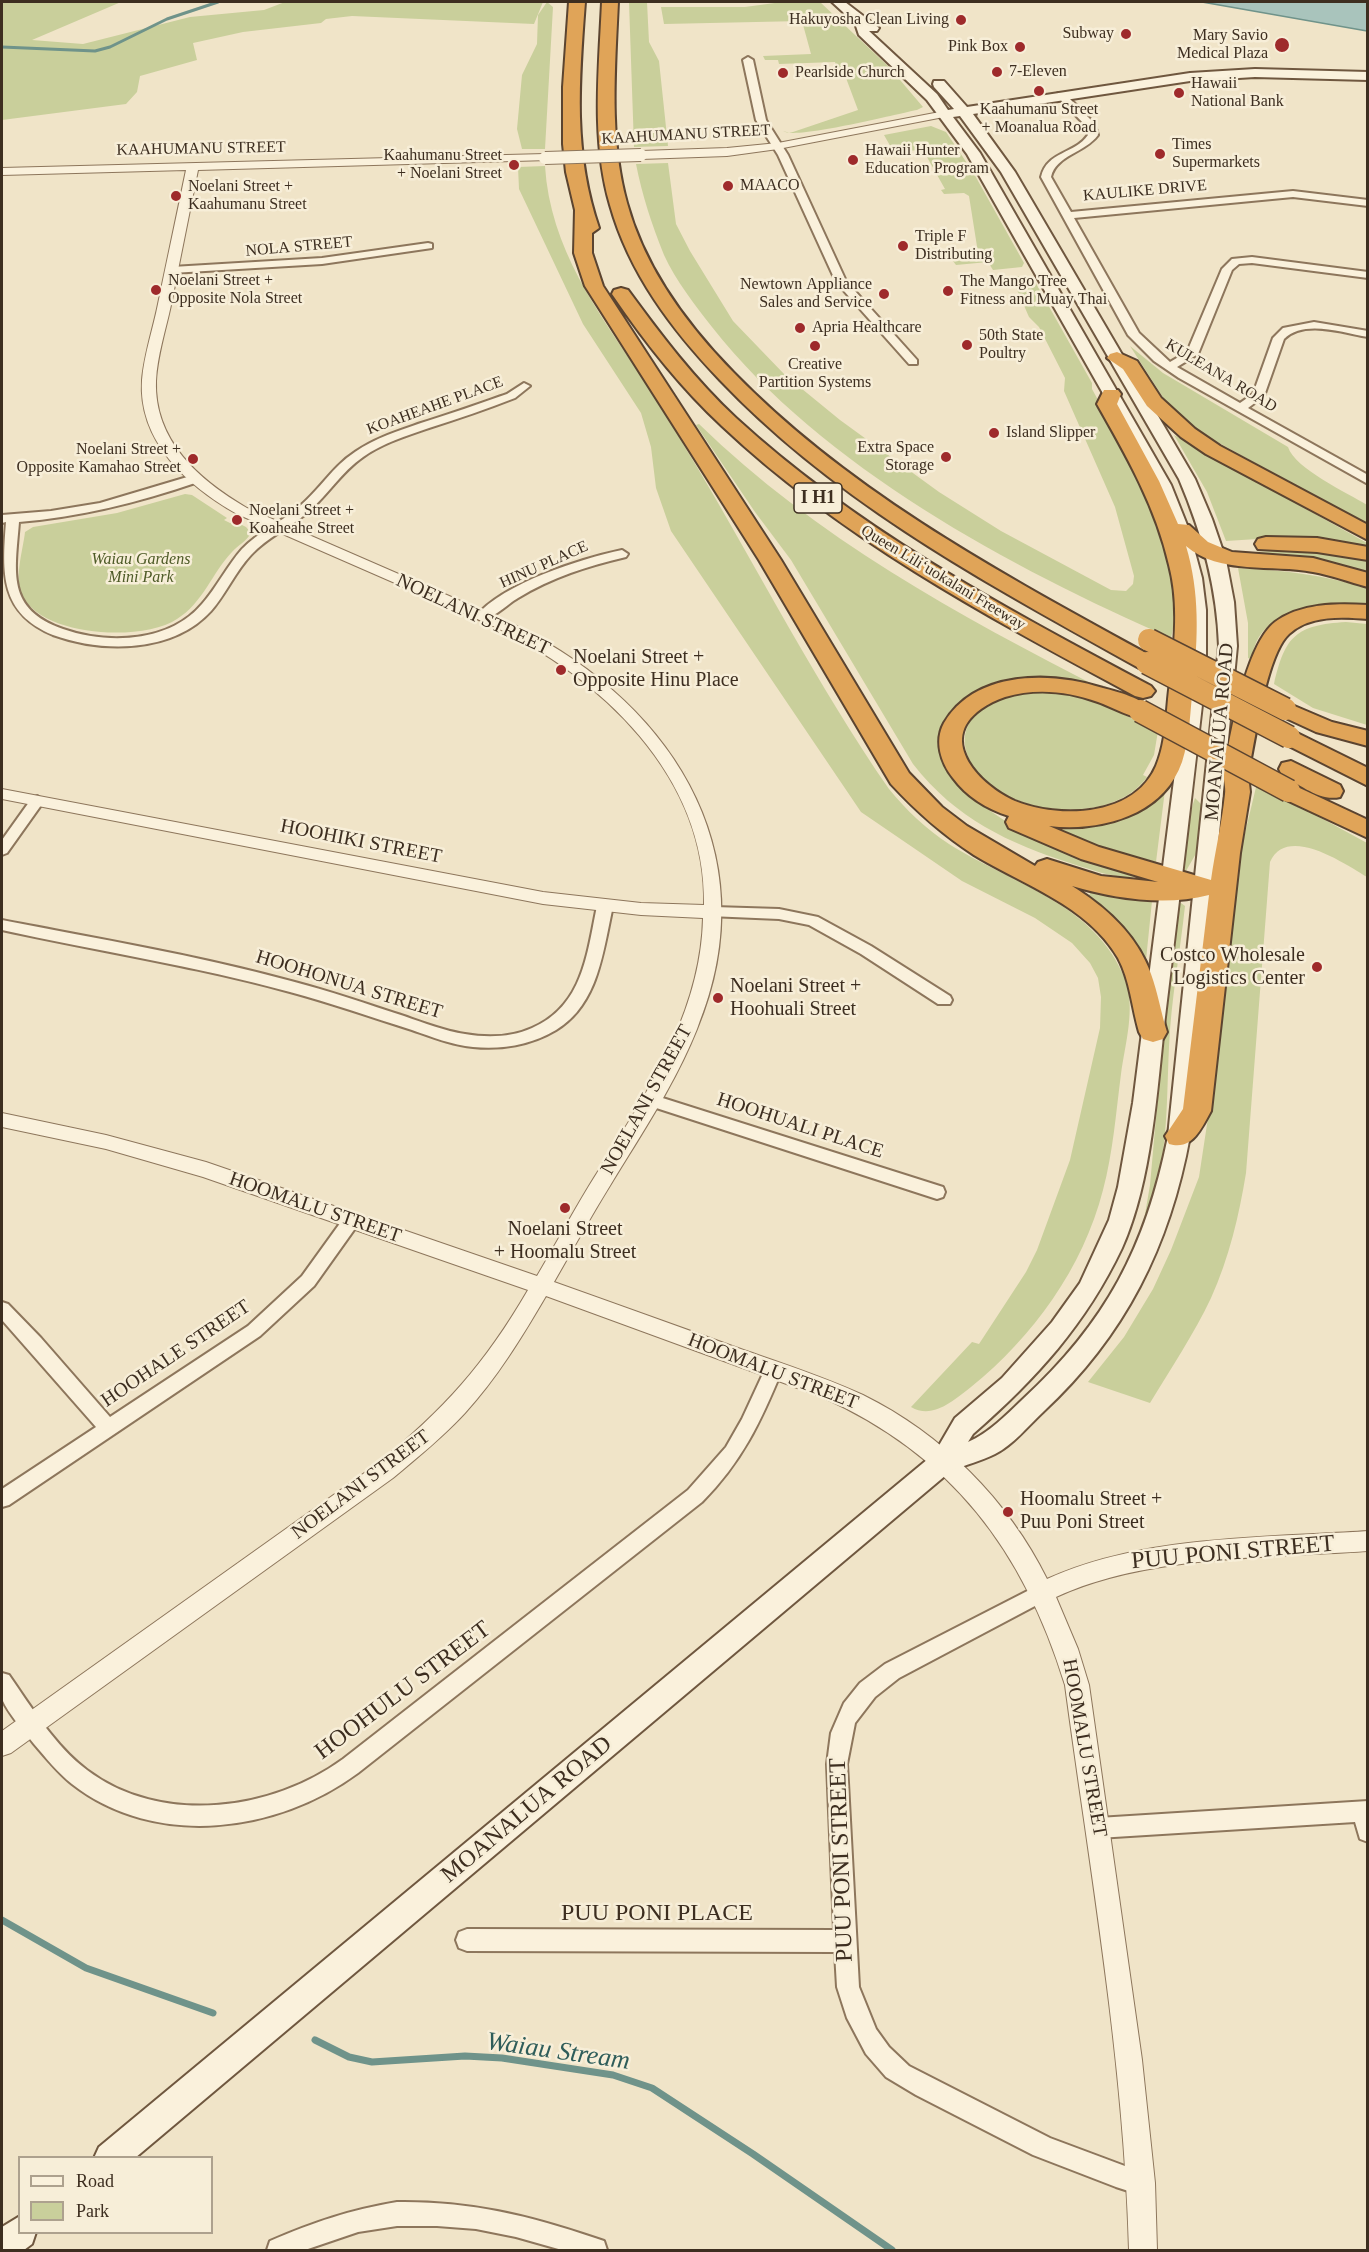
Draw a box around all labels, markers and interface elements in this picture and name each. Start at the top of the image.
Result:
place label: Hakuyosha Clean Living [789,10,949,30]
marker: Hakuyosha Clean Living [954,13,968,27]
place label: Subway [1062,24,1114,44]
place label: Mary Savio Medical Plaza [1177,26,1268,64]
marker: Subway [1119,27,1133,41]
marker: Mary Savio Medical Plaza [1273,36,1291,54]
place label: Pink Box [948,37,1008,57]
marker: Pink Box [1013,40,1027,54]
place label: 7-Eleven [1009,62,1067,82]
place label: Pearlside Church [795,63,905,83]
marker: 7-Eleven [990,65,1004,79]
marker: Pearlside Church [776,66,790,80]
place label: Hawaii National Bank [1191,74,1284,112]
marker: Kaahumanu Street + Moanalua Road [1032,84,1046,98]
marker: Hawaii National Bank [1172,86,1186,100]
place label: Kaahumanu Street + Moanalua Road [980,100,1098,138]
street label: KAAHUMANU STREET [601,121,771,149]
place label: Times Supermarkets [1172,135,1260,173]
street label: KAAHUMANU STREET [116,138,286,160]
place label: Hawaii Hunter Education Program [865,141,989,179]
place label: Kaahumanu Street + Noelani Street [383,146,502,184]
marker: Times Supermarkets [1153,147,1167,161]
marker: Hawaii Hunter Education Program [846,153,860,167]
marker: Kaahumanu Street + Noelani Street [507,158,521,172]
place label: MAACO [740,176,800,196]
street label: KAULIKE DRIVE [1082,176,1208,206]
place label: Noelani Street + Kaahumanu Street [188,177,307,215]
marker: MAACO [721,179,735,193]
marker: Noelani Street + Kaahumanu Street [169,189,183,203]
place label: Triple F Distributing [915,227,992,265]
street label: NOLA STREET [245,233,353,261]
marker: Triple F Distributing [896,239,910,253]
place label: Noelani Street + Opposite Nola Street [168,271,302,309]
place label: The Mango Tree Fitness and Muay Thai [960,272,1107,310]
place label: Newtown Appliance Sales and Service [740,275,872,313]
marker: Noelani Street + Opposite Nola Street [149,283,163,297]
marker: The Mango Tree Fitness and Muay Thai [941,284,955,298]
marker: Newtown Appliance Sales and Service [877,287,891,301]
place label: Apria Healthcare [812,318,922,338]
marker: Apria Healthcare [793,321,807,335]
place label: 50th State Poultry [979,326,1043,364]
street label: KULEANA ROAD [1162,335,1280,417]
marker: 50th State Poultry [960,338,974,352]
marker: Creative Partition Systems [808,339,822,353]
place label: Creative Partition Systems [759,355,871,393]
street label: KOAHEAHE PLACE [364,372,506,440]
place label: Island Slipper [1006,423,1095,443]
marker: Island Slipper [987,426,1001,440]
place label: Extra Space Storage [857,438,934,476]
place label: Noelani Street + Opposite Kamahao Street [17,440,181,478]
marker: Extra Space Storage [939,450,953,464]
marker: Noelani Street + Opposite Kamahao Street [186,452,200,466]
road number: I H1 [794,483,842,513]
place label: Noelani Street + Koaheahe Street [249,501,354,539]
marker: Noelani Street + Koaheahe Street [230,513,244,527]
street label: Queen Liliʻuokalani Freeway [857,521,1029,635]
street label: HINU PLACE [497,537,591,593]
park label: Waiau Gardens Mini Park [92,550,190,588]
street label: NOELANI STREET [392,569,554,661]
street label: MOANALUA ROAD [1200,642,1240,822]
place label: Noelani Street + Opposite Hinu Place [573,646,739,693]
marker: Noelani Street + Opposite Hinu Place [554,663,568,677]
street label: HOOHIKI STREET [278,815,444,869]
place label: Costco Wholesale Logistics Center [1160,944,1305,991]
street label: HOOHONUA STREET [253,945,445,1025]
marker: Costco Wholesale Logistics Center [1310,960,1324,974]
place label: Noelani Street + Hoohuali Street [730,975,861,1022]
marker: Noelani Street + Hoohuali Street [711,991,725,1005]
street label: NOELANI STREET [596,1021,698,1179]
street label: HOOHUALI PLACE [714,1088,886,1164]
street label: HOOMALU STREET [226,1167,404,1249]
marker: Noelani Street + Hoomalu Street [558,1201,572,1215]
place label: Noelani Street + Hoomalu Street [494,1218,636,1265]
street label: HOOHALE STREET [97,1295,255,1413]
street label: HOOMALU STREET [684,1328,862,1416]
street label: NOELANI STREET [287,1425,435,1545]
place label: Hoomalu Street + Puu Poni Street [1020,1488,1162,1535]
marker: Hoomalu Street + Puu Poni Street [1001,1505,1015,1519]
street label: PUU PONI STREET [1130,1530,1336,1576]
street label: HOOHULU STREET [309,1616,497,1766]
street label: HOOMALU STREET [1057,1657,1111,1839]
street label: MOANALUA ROAD [436,1730,618,1890]
street label: PUU PONI STREET [824,1758,860,1962]
street label: PUU PONI PLACE [561,1900,753,1928]
water label: Waiau Stream [484,2026,632,2078]
legend [18,2156,213,2234]
text: Road [76,2171,114,2191]
text: Park [76,2201,109,2221]

